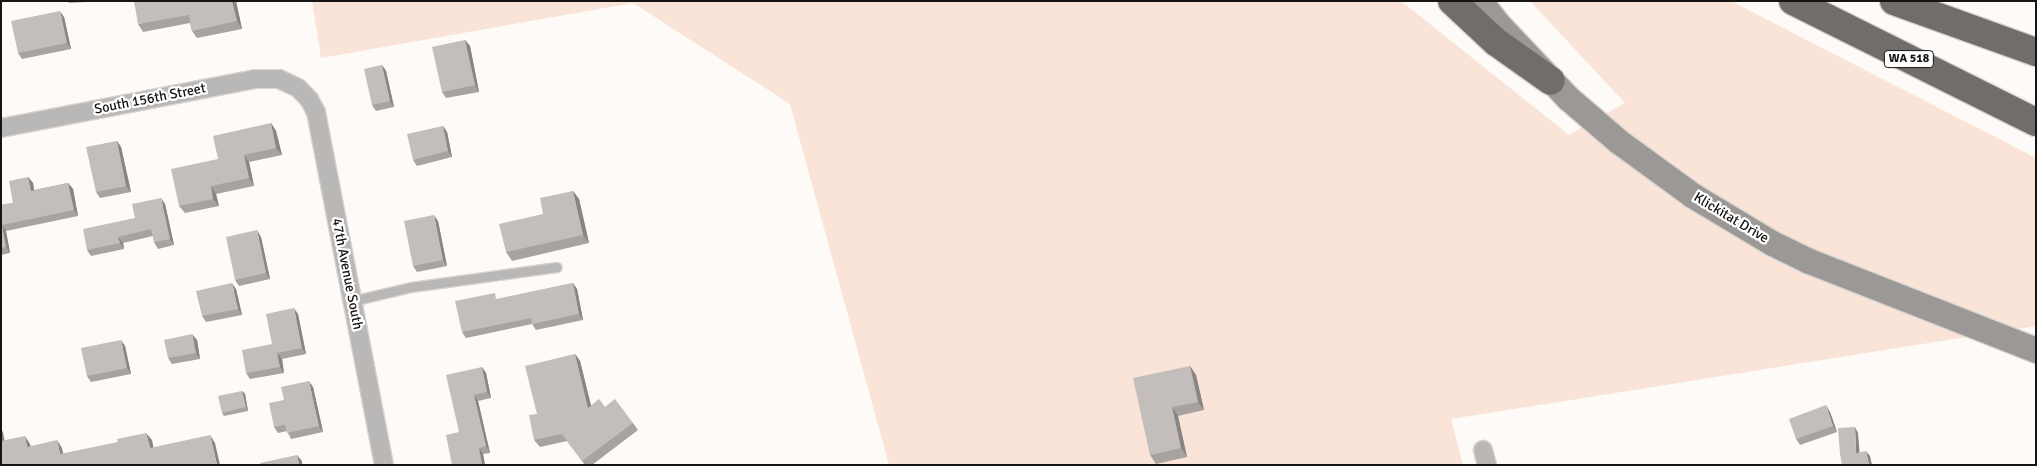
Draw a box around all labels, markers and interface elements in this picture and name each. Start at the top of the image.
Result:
road number: WA 518 [1883,50,1935,68]
street label: South 156th Street [93,80,207,118]
street label: Klickitat Drive [1690,189,1772,247]
street label: 47th Avenue South [328,217,366,331]

